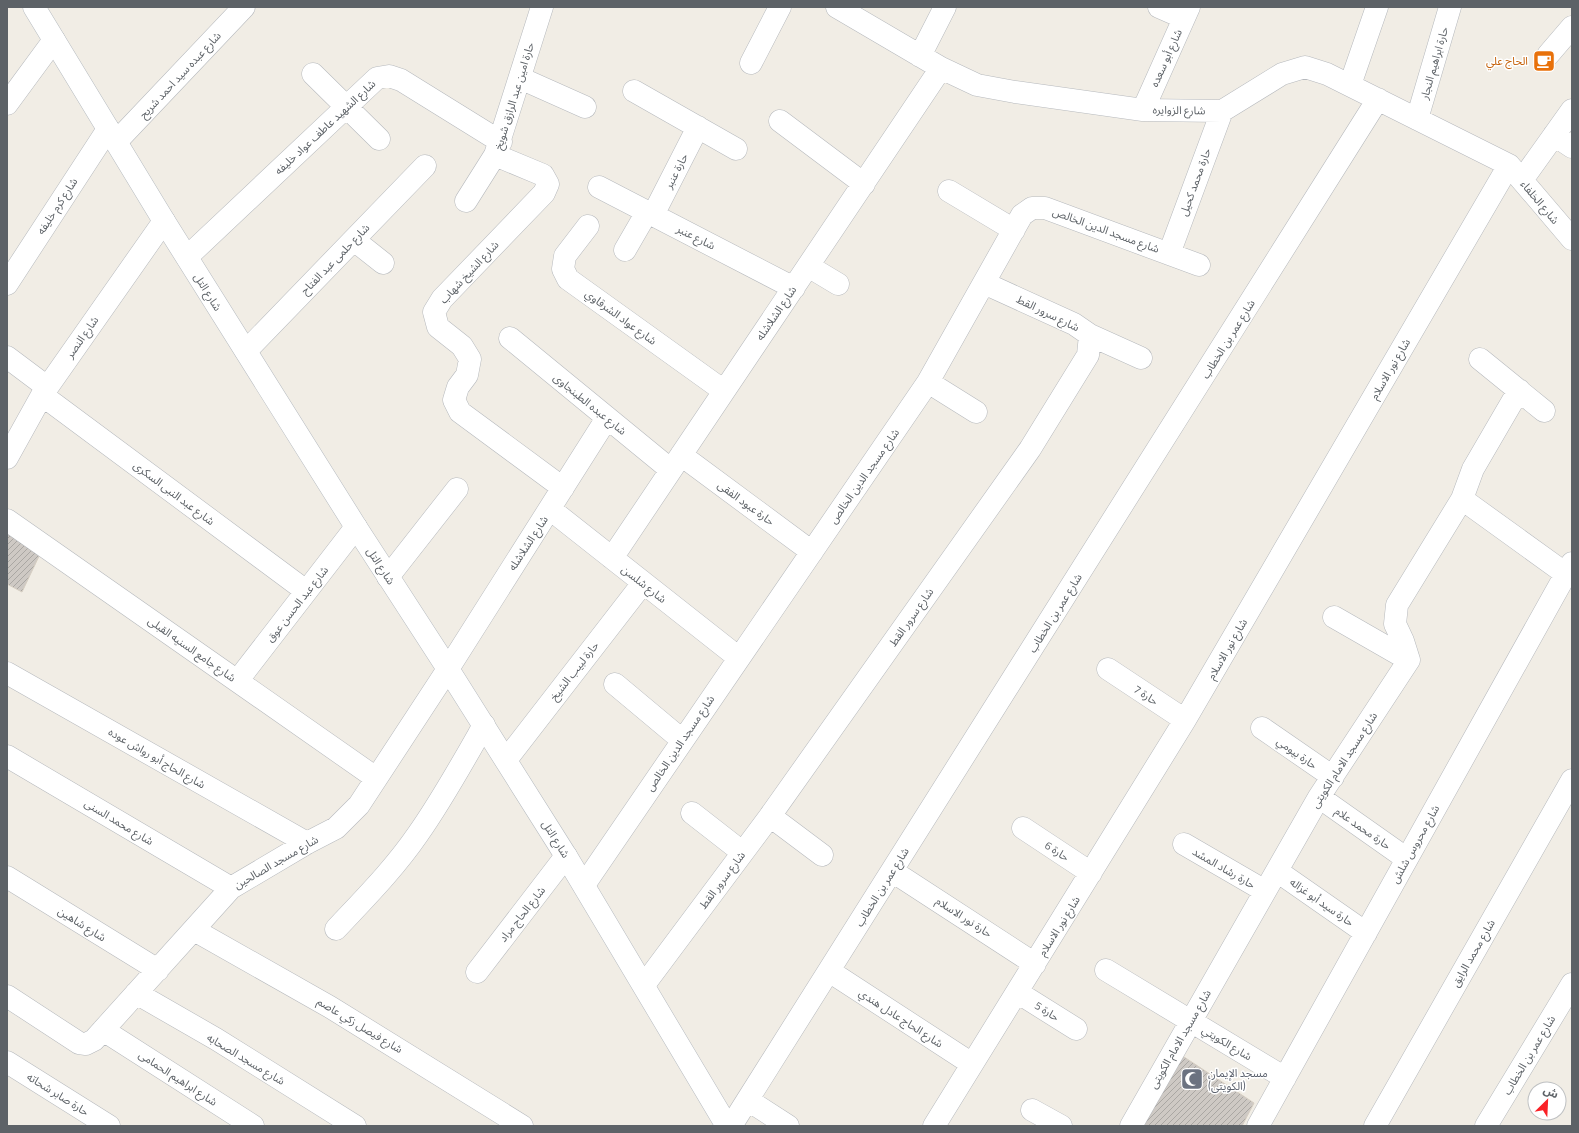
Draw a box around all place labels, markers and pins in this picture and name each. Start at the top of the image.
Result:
cafe icon: الحاج علي [1531,48,1557,74]
place label: الحاج علي [1486,53,1528,71]
place label: مسجد الإيمان (الكويتى) [1208,1065,1268,1094]
mosque icon: مسجد الإيمان (الكويتى) [1179,1066,1205,1092]

